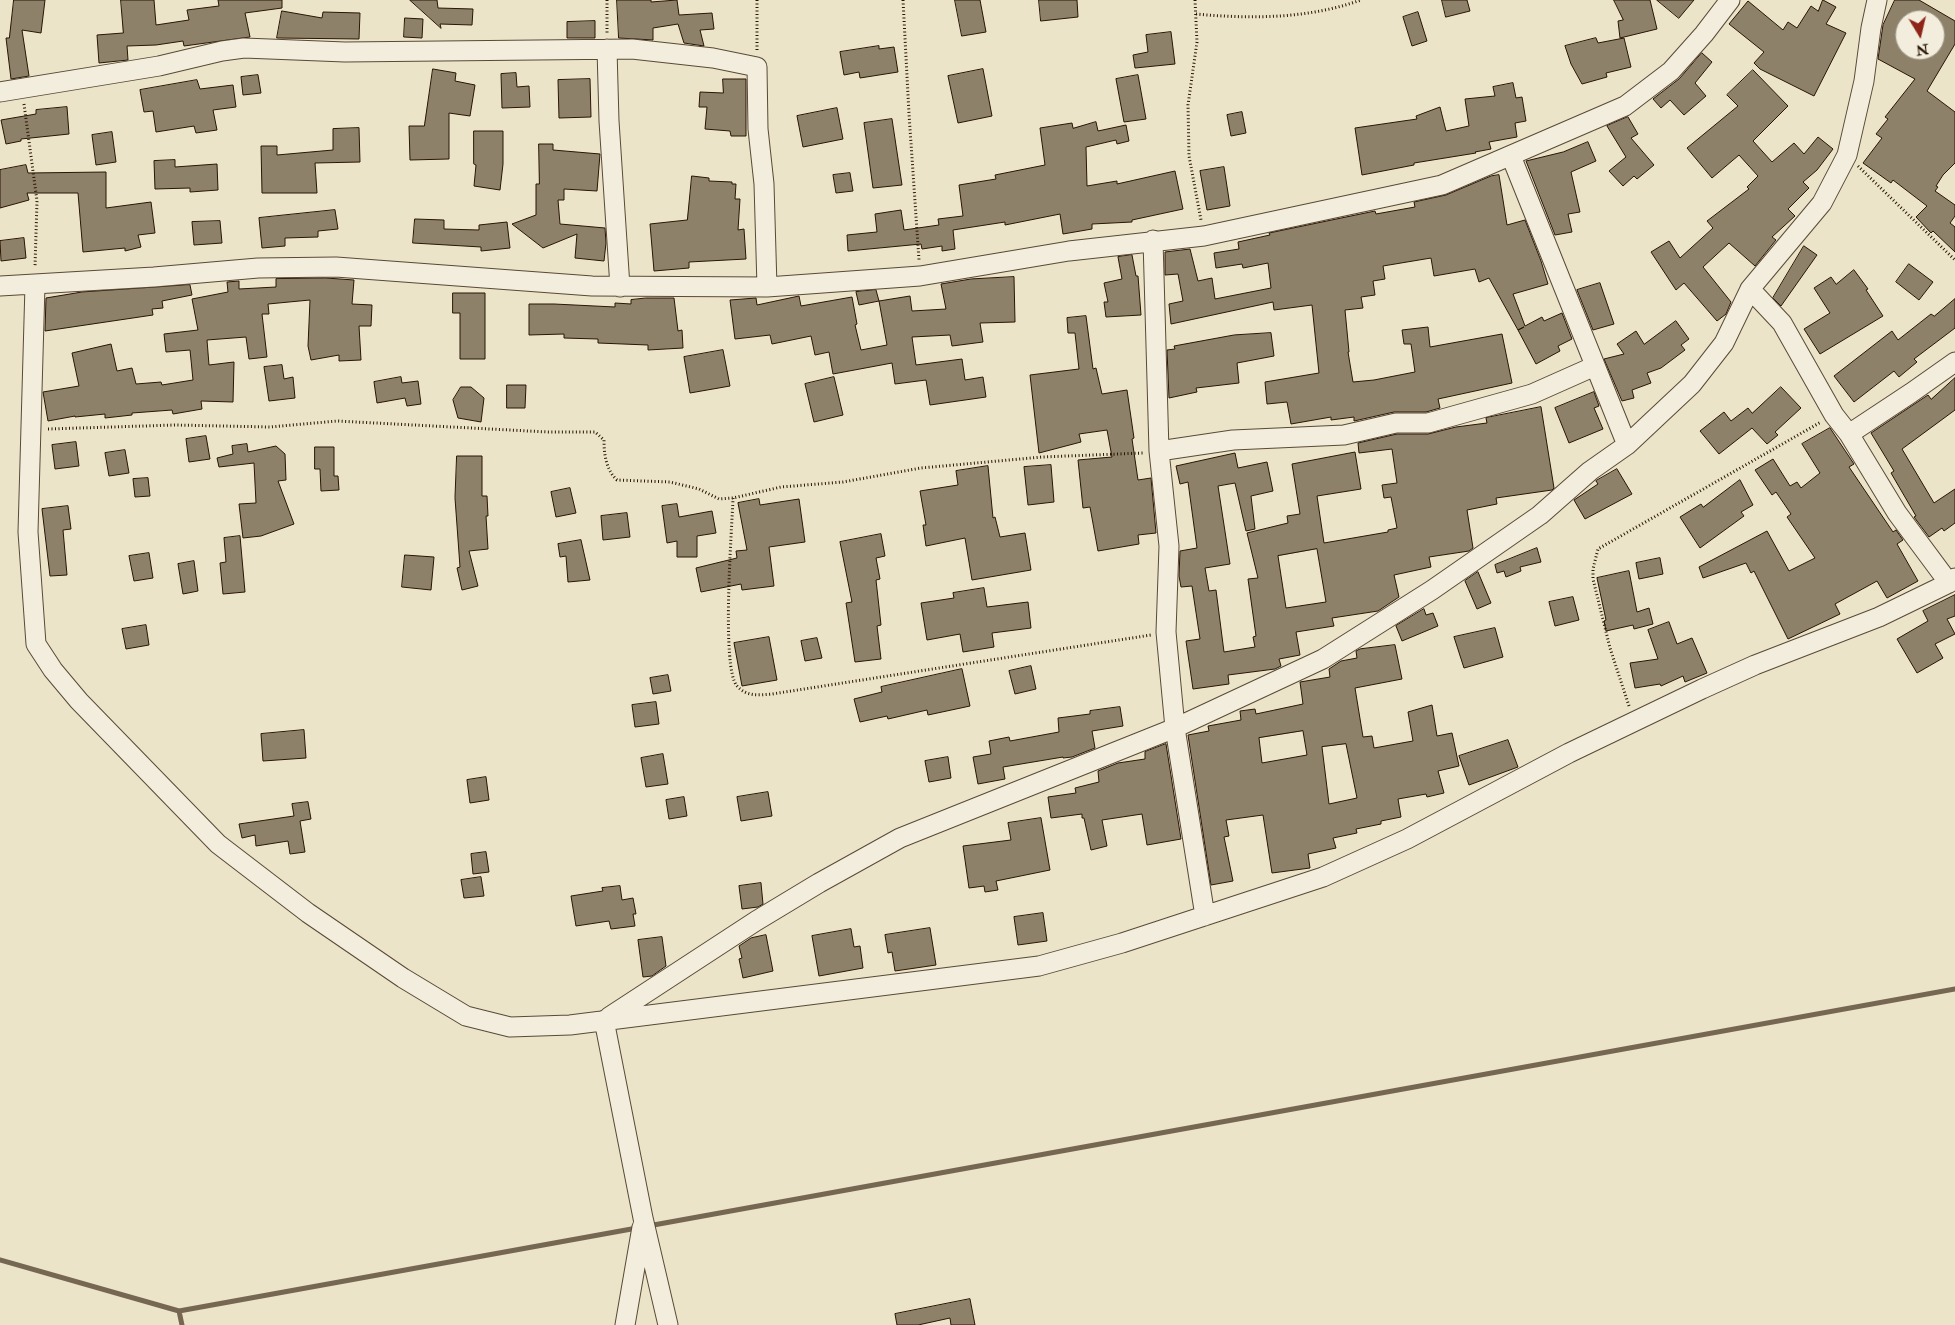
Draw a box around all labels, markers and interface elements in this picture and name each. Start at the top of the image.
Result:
north arrow [1895,10,1945,60]
text: N [1915,40,1930,59]

